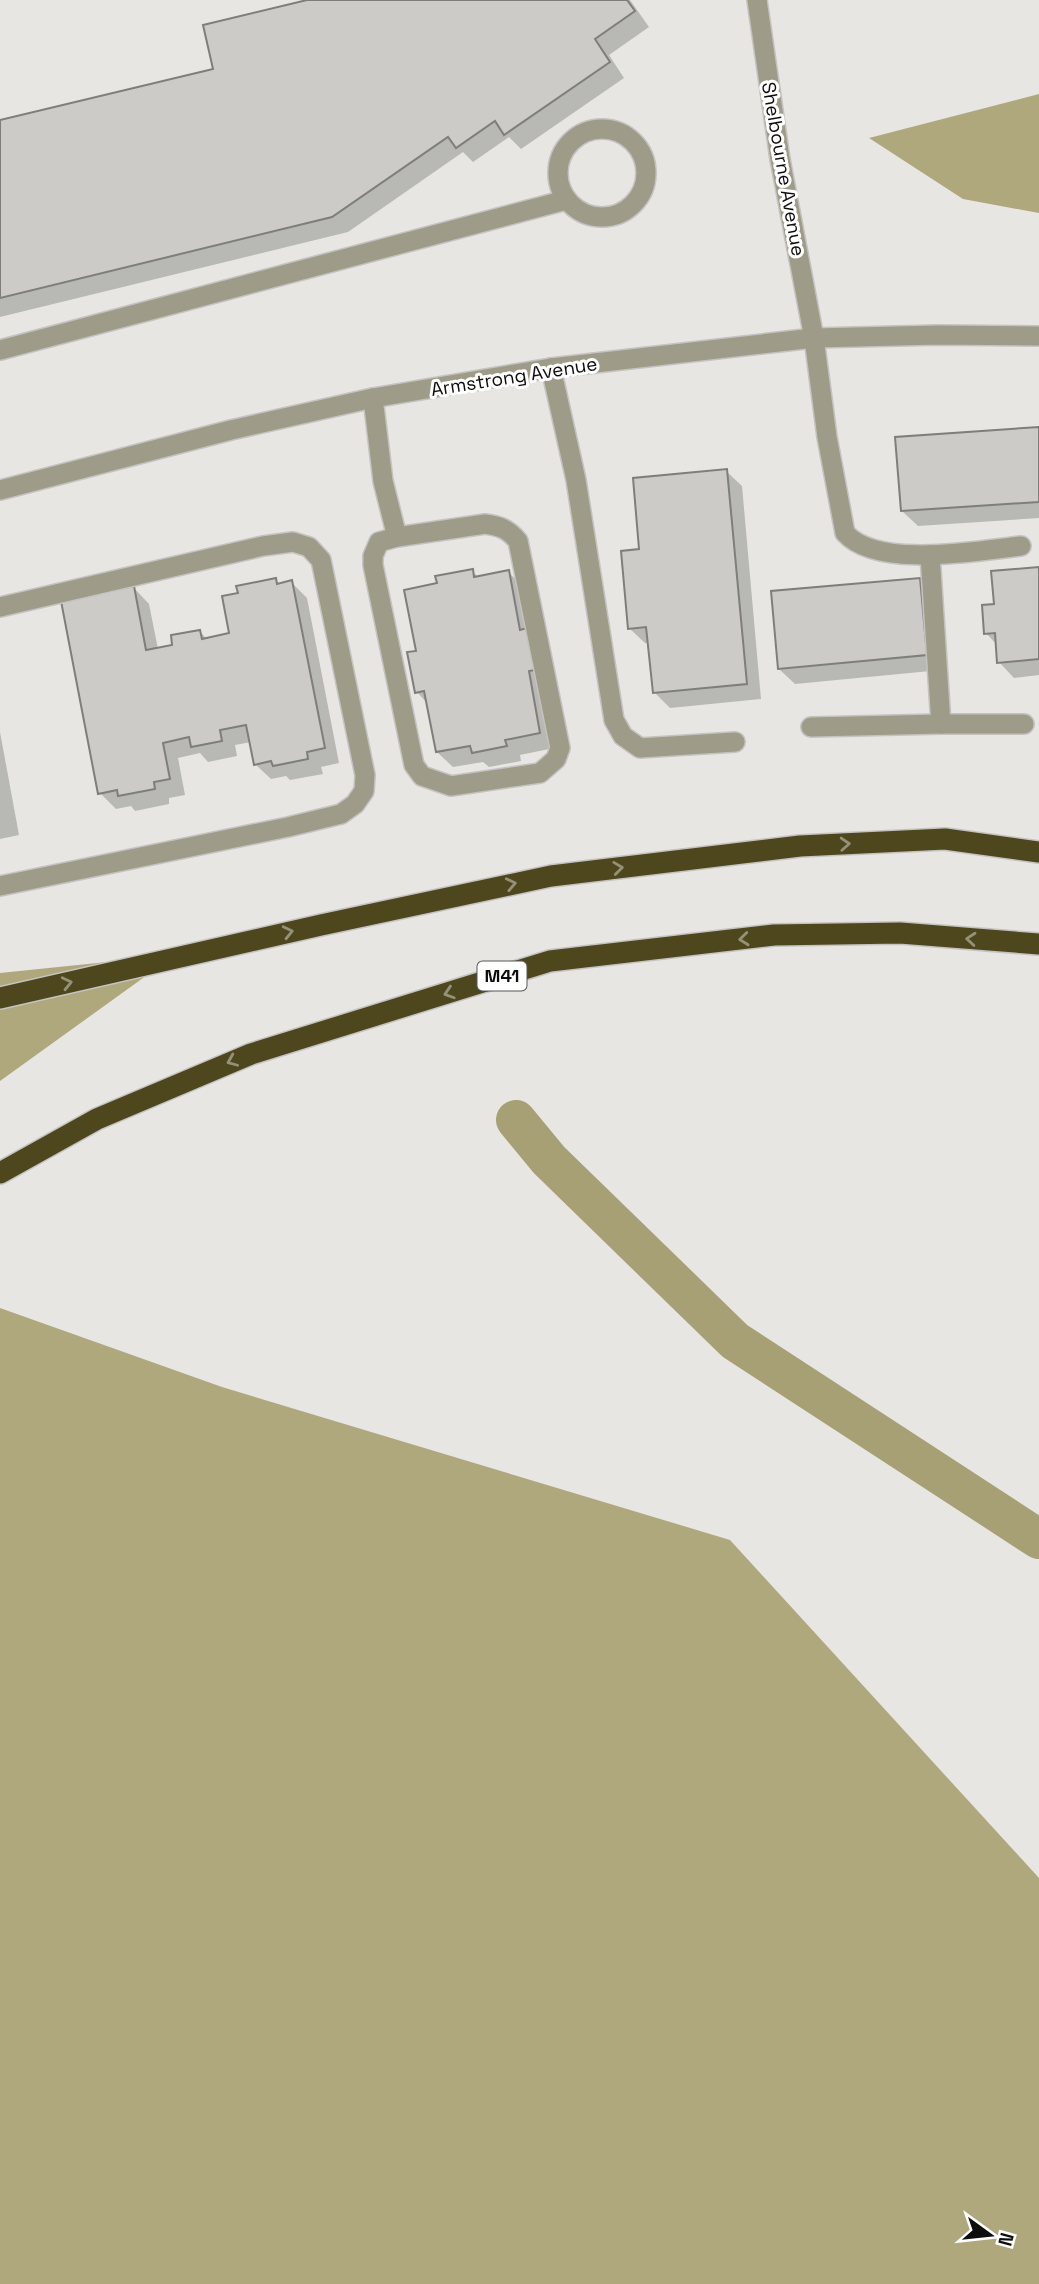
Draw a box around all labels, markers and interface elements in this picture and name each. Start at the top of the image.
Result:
street label: Shelbourne Avenue [756,80,811,258]
street label: Armstrong Avenue [429,351,599,402]
one-way arrow [839,837,850,852]
one-way arrow [613,860,624,875]
one-way arrow [505,878,517,893]
one-way arrow [282,926,294,940]
one-way arrow [738,931,750,946]
one-way arrow [965,932,976,947]
road number: M41 [477,961,526,990]
one-way arrow [60,977,72,991]
one-way arrow [444,985,456,999]
one-way arrow [227,1053,239,1067]
north arrow [955,2200,1025,2270]
text: N [992,2230,1020,2249]

